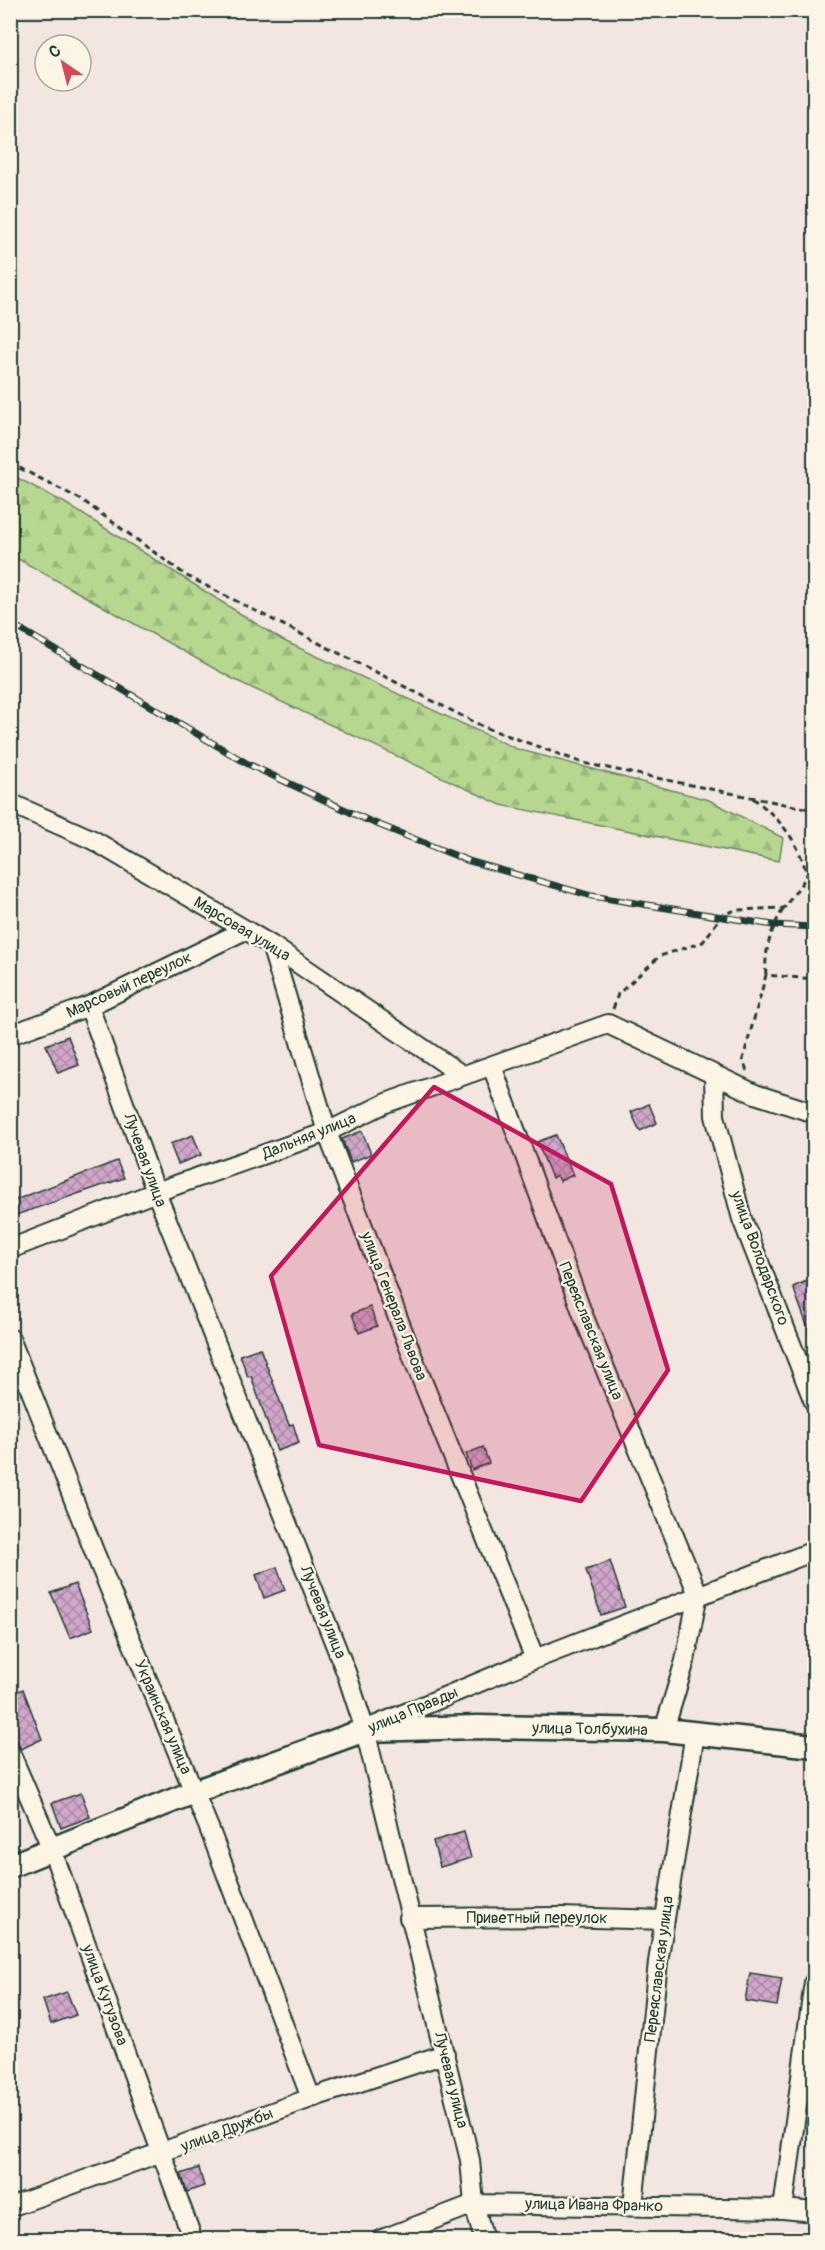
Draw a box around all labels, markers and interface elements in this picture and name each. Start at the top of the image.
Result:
north arrow [33,33,93,93]
text: С [45,40,65,63]
street label: Марсовая улица [190,892,294,966]
street label: Марсовый переулок [63,947,195,1023]
street label: Дальняя улица [258,1108,359,1164]
street label: Лучевая улица [118,1109,171,1210]
street label: улица Володарского [726,1187,794,1328]
street label: улица Генерала Львова [356,1228,432,1383]
street label: Переяславская улица [554,1259,628,1403]
street label: Лучевая улица [295,1562,351,1661]
street label: Украинская улица [130,1657,196,1777]
street label: улица Правды [364,1682,461,1738]
street label: улица Толбухина [531,1718,648,1740]
street label: Переяславская улица [640,1895,678,2043]
street label: Приветный переулок [466,1908,608,1928]
street label: улица Кутузова [77,1941,132,2048]
street label: Лучевая улица [429,2029,473,2130]
street label: улица Дружбы [177,2103,276,2157]
street label: улица Ивана Франко [524,2194,663,2216]

